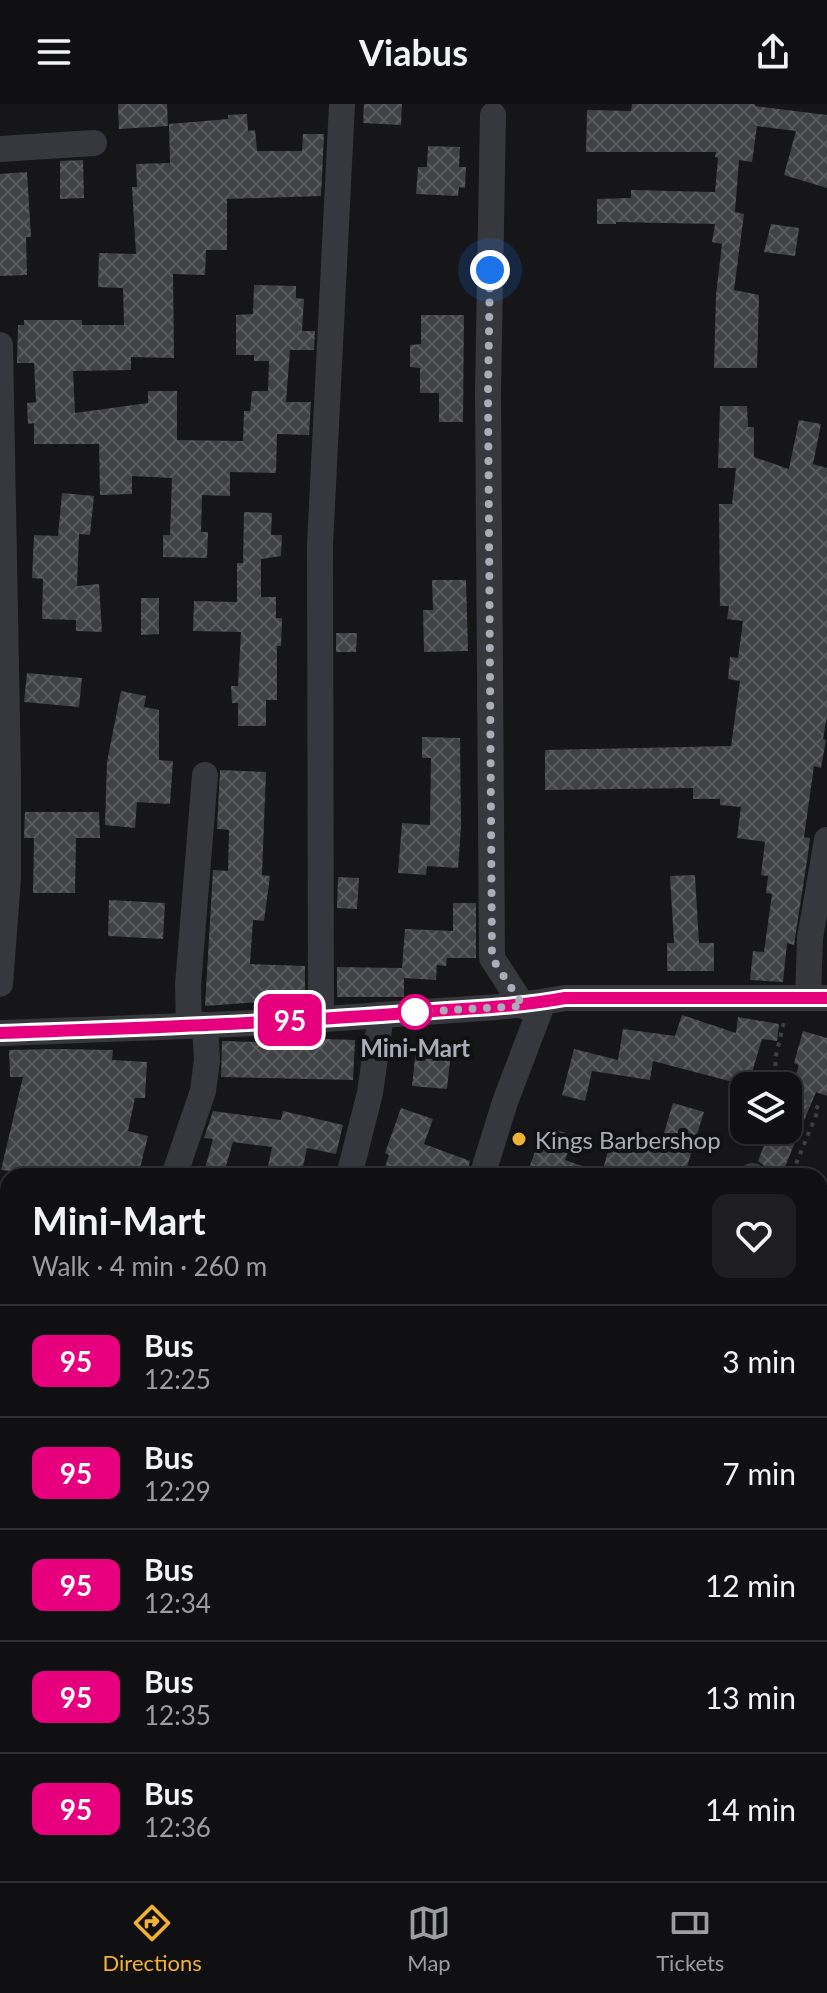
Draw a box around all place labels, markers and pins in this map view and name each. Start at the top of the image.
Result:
marker: Mini-Mart [398,995,432,1029]
place label: Mini-Mart [360,1033,470,1062]
place label: Kings Barbershop [535,1125,721,1154]
marker: Kings Barbershop [510,1130,528,1148]

